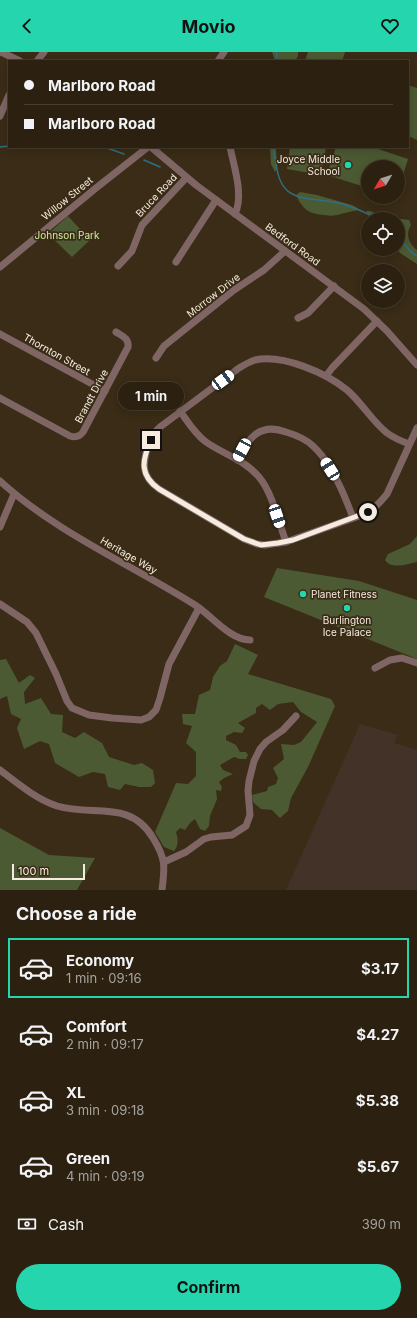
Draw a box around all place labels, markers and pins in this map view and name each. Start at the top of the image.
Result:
place label: Joyce Middle School [277,153,340,177]
marker: Joyce Middle School [343,160,353,170]
place label: Planet Fitness [311,588,377,600]
marker: Planet Fitness [298,589,308,599]
marker: Burlington Ice Palace [342,603,352,613]
place label: Burlington Ice Palace [323,614,371,638]

